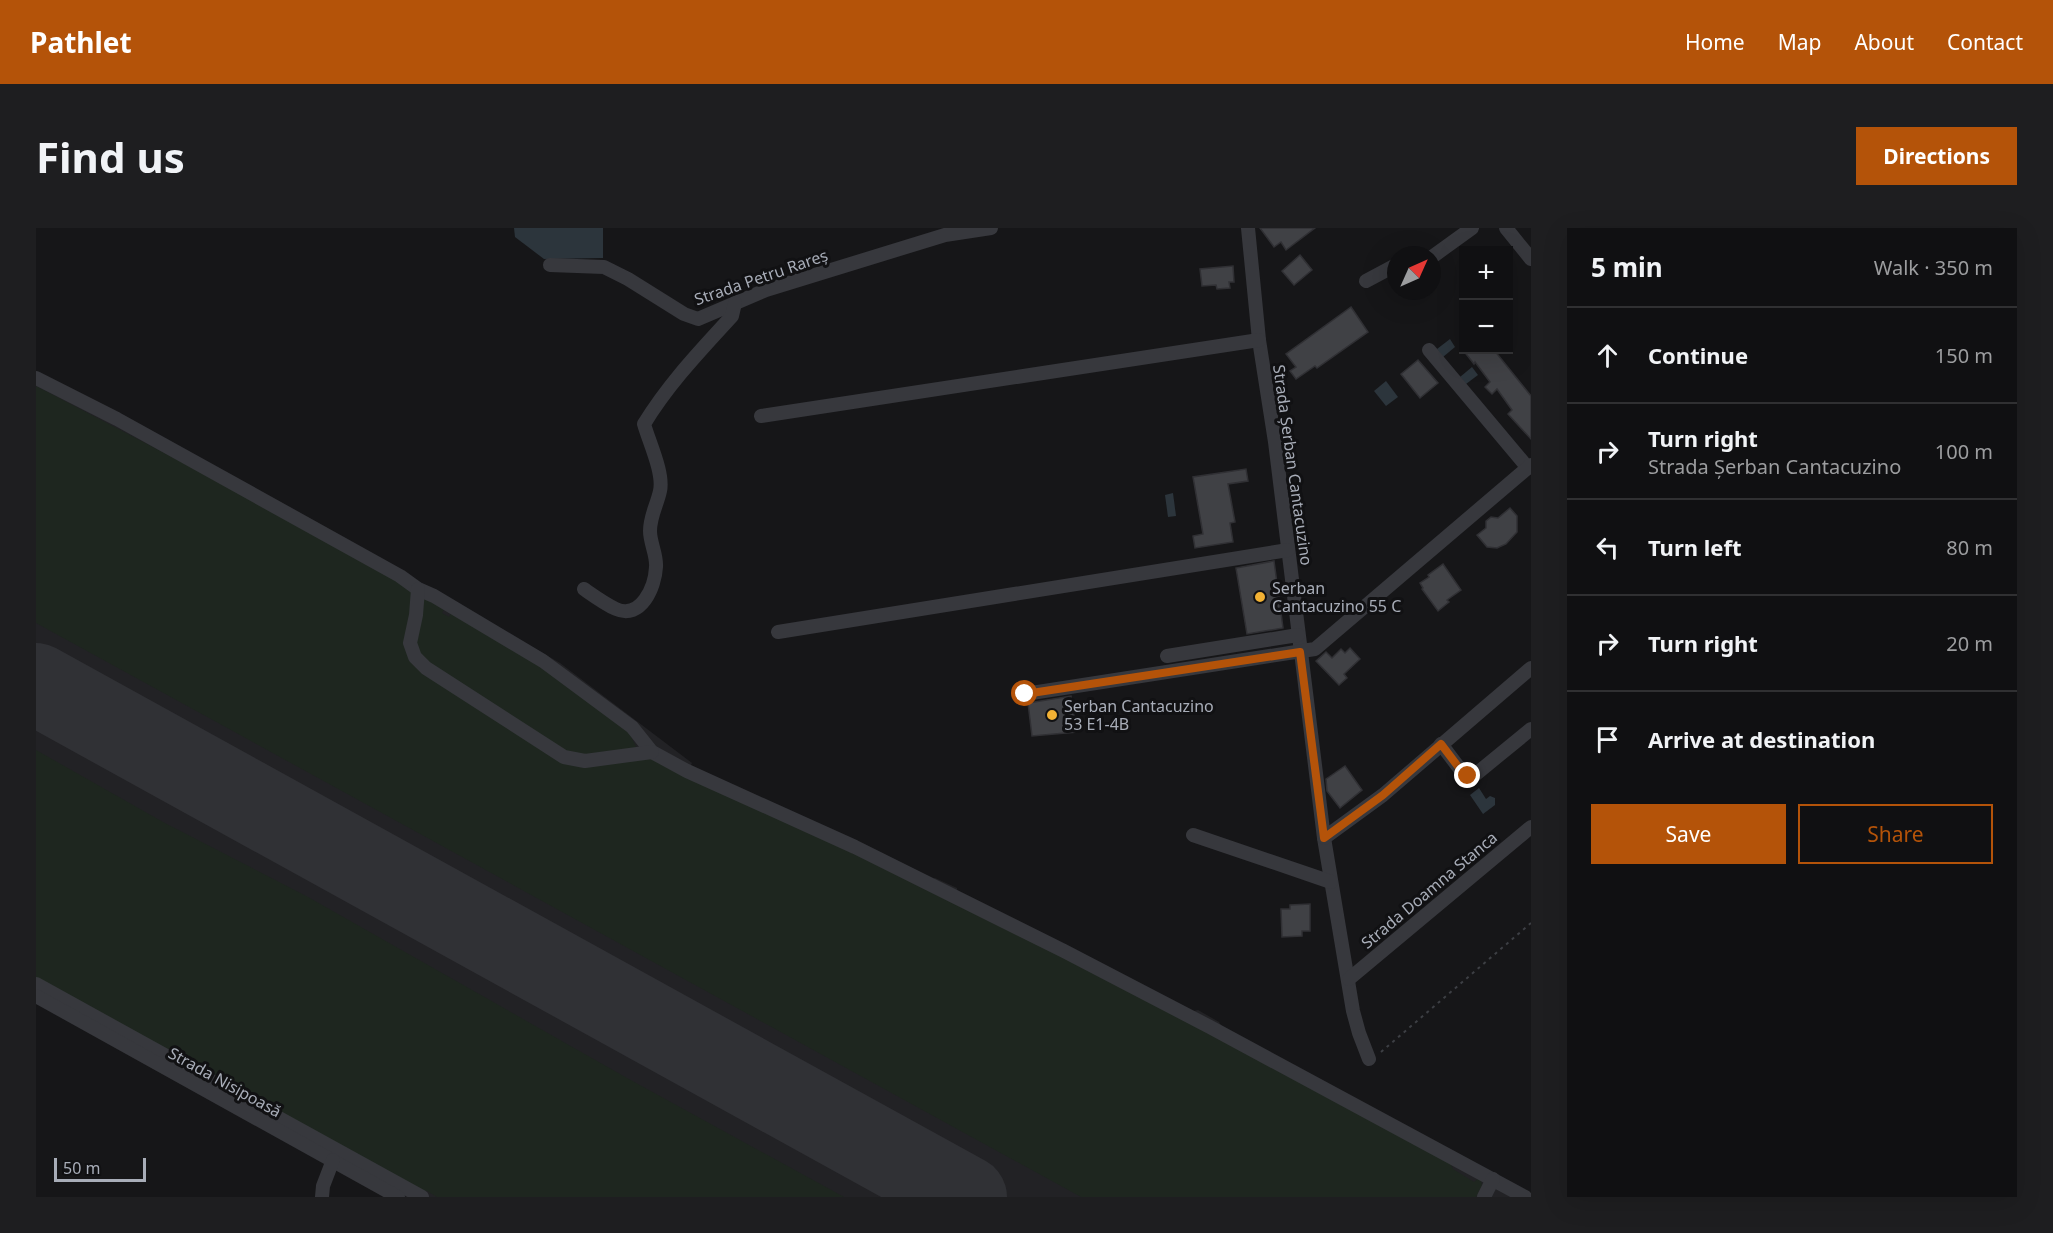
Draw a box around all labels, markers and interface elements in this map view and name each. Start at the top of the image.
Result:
text: Pathlet [30,23,132,61]
text: Home [1685,28,1745,56]
text: Map [1778,28,1821,56]
text: About [1854,28,1914,56]
text: Contact [1947,28,2023,56]
button: Directions [1856,127,2017,185]
text: Find us [36,128,185,185]
street label: Strada Petru Rareș [691,244,831,310]
north arrow [1387,246,1441,300]
map controls [1459,246,1513,354]
button: + [1459,246,1513,300]
text: 5 min [1591,249,1663,285]
text: Walk · 350 m [1874,254,1993,281]
button: − [1459,300,1513,354]
icon: ahead [1591,339,1624,372]
text: Continue [1648,340,1748,370]
text: 150 m [1935,342,1993,369]
street label: Strada Șerban Cantacuzino [1268,363,1318,567]
text: Turn right [1648,423,1758,453]
icon: right [1591,435,1624,468]
text: 100 m [1935,438,1993,465]
text: Strada Șerban Cantacuzino [1648,453,1901,480]
icon: left [1591,531,1624,564]
text: Turn left [1648,532,1742,562]
text: 80 m [1946,534,1993,561]
place label: Serban Cantacuzino 55 C [1272,577,1401,617]
marker: Serban Cantacuzino 55 C [1253,590,1267,604]
icon: right [1591,627,1624,660]
text: Turn right [1648,628,1758,658]
text: 20 m [1946,630,1993,657]
route start [1011,680,1037,706]
place label: Serban Cantacuzino 53 E1-4B [1064,695,1214,735]
marker: Serban Cantacuzino 53 E1-4B [1045,708,1059,722]
icon: arrive [1591,723,1624,756]
text: Arrive at destination [1648,724,1875,754]
route end [1454,762,1480,788]
button: Save [1591,804,1786,864]
button: Share [1798,804,1993,864]
street label: Strada Doamna Stanca [1356,827,1502,953]
street label: Strada Nisipoasă [165,1042,285,1122]
scale bar [54,1155,146,1182]
text: 50 m [63,1157,100,1179]

